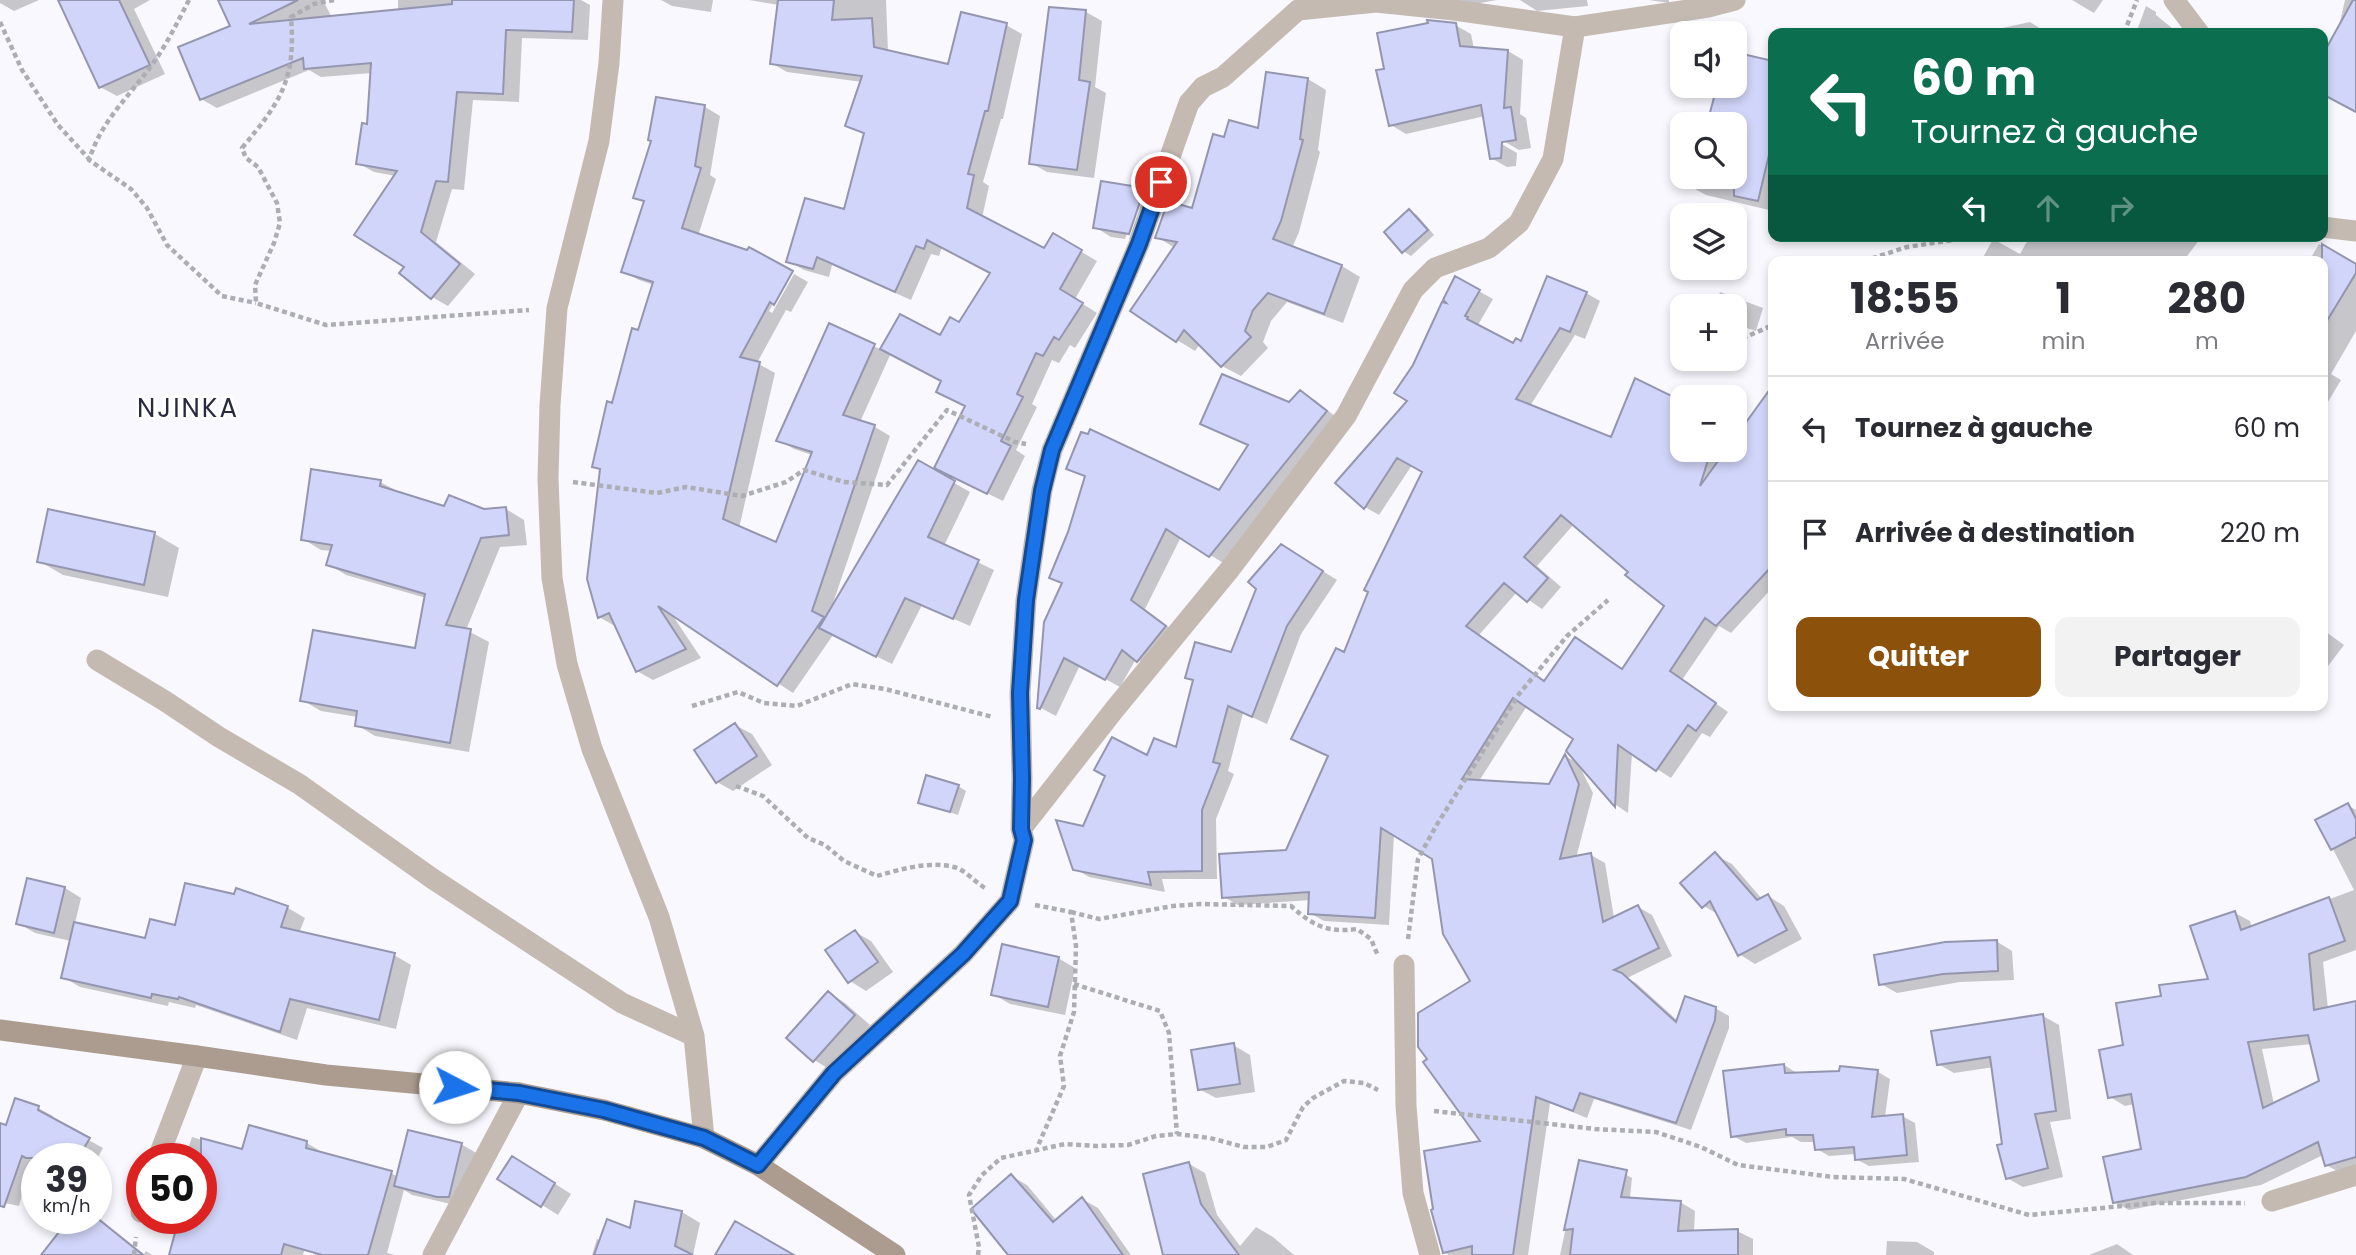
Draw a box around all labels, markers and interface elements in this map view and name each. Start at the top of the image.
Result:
map controls [1670,21,1747,462]
button: sound [1670,21,1747,98]
text: 60 m [1911,44,2036,112]
icon: left [1796,56,1887,147]
text: Tournez à gauche [1911,109,2198,154]
button: search [1670,112,1747,189]
pin [1131,152,1191,212]
icon: arrive [1142,163,1180,201]
icon: left [1956,189,1994,227]
icon: ahead [2029,189,2067,227]
icon: right [2102,189,2140,227]
button: layers [1670,203,1747,280]
text: 18:55 [1850,269,1959,328]
text: 1 [2056,269,2071,328]
text: 280 [2167,269,2246,328]
button: + [1670,294,1747,371]
text: Arrivée [1865,325,1945,357]
text: min [2041,325,2086,357]
text: m [2195,325,2219,357]
button: − [1670,385,1747,462]
district label: NJINKA [137,390,239,426]
icon: left [1796,410,1834,448]
text: Tournez à gauche [1855,410,2093,446]
text: 60 m [2233,410,2300,446]
icon: arrive [1796,515,1834,553]
text: Arrivée à destination [1855,515,2135,551]
text: 220 m [2220,515,2300,551]
button: Quitter [1796,617,2041,697]
button: Partager [2055,617,2300,697]
position arrow [418,1050,492,1124]
speed limit sign: 50 [126,1143,217,1234]
text: 39 [45,1155,88,1204]
text: km/h [43,1193,90,1218]

